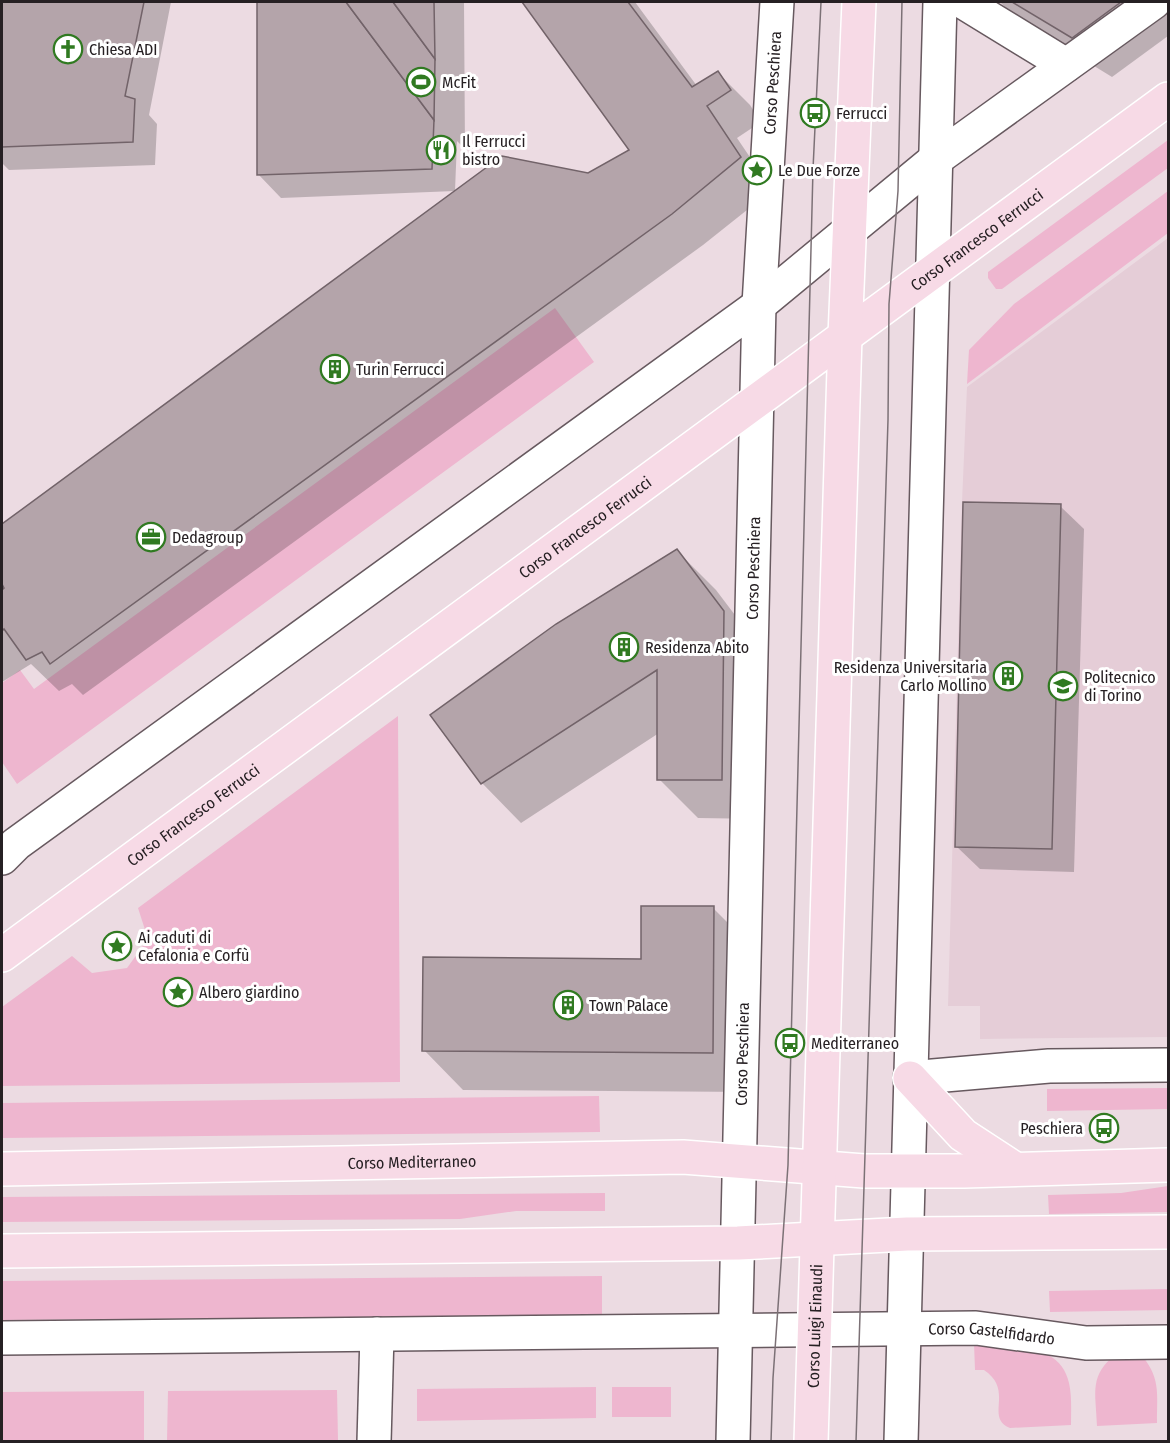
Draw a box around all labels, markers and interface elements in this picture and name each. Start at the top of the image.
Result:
street label: Corso Peschiera [760,30,785,135]
church icon: Chiesa ADI [52,33,84,65]
place label: Chiesa ADI [89,40,158,59]
sports icon: McFit [405,66,437,98]
place label: McFit [442,73,477,92]
bus stop icon: Ferrucci [799,97,831,129]
place label: Ferrucci [836,104,887,123]
place label: Il Ferrucci bistro [462,132,526,169]
restaurant icon: Il Ferrucci bistro [425,134,457,166]
place icon: Le Due Forze [741,154,773,186]
place label: Le Due Forze [778,161,860,180]
street label: Corso Francesco Ferrucci [907,185,1047,294]
building icon: Turin Ferrucci [319,353,351,385]
place label: Turin Ferrucci [356,360,444,379]
street label: Corso Francesco Ferrucci [515,472,655,582]
street label: Corso Peschiera [742,516,764,620]
office icon: Dedagroup [135,521,167,553]
place label: Dedagroup [172,528,243,547]
building icon: Residenza Abito [608,631,640,663]
place label: Residenza Abito [645,638,749,657]
place label: Residenza Universitaria Carlo Mollino [834,658,987,695]
building icon: Residenza Universitaria Carlo Mollino [992,660,1024,692]
place label: Politecnico di Torino [1084,668,1156,705]
school or university icon: Politecnico di Torino [1047,670,1079,702]
street label: Corso Francesco Ferrucci [123,760,263,870]
place label: Ai caduti di Cefalonia e Corfù [138,928,249,965]
place icon: Ai caduti di Cefalonia e Corfù [101,930,133,962]
place icon: Albero giardino [162,976,194,1008]
place label: Albero giardino [199,983,299,1002]
building icon: Town Palace [552,989,584,1021]
place label: Town Palace [589,996,668,1015]
street label: Corso Peschiera [731,1002,753,1106]
bus stop icon: Mediterraneo [774,1027,806,1059]
place label: Mediterraneo [811,1034,899,1053]
bus stop icon: Peschiera [1088,1112,1120,1144]
place label: Peschiera [1020,1119,1083,1138]
street label: Corso Mediterraneo [347,1151,476,1172]
street label: Corso Luigi Einaudi [803,1264,826,1388]
street label: Corso Castelfidardo [928,1318,1056,1348]

